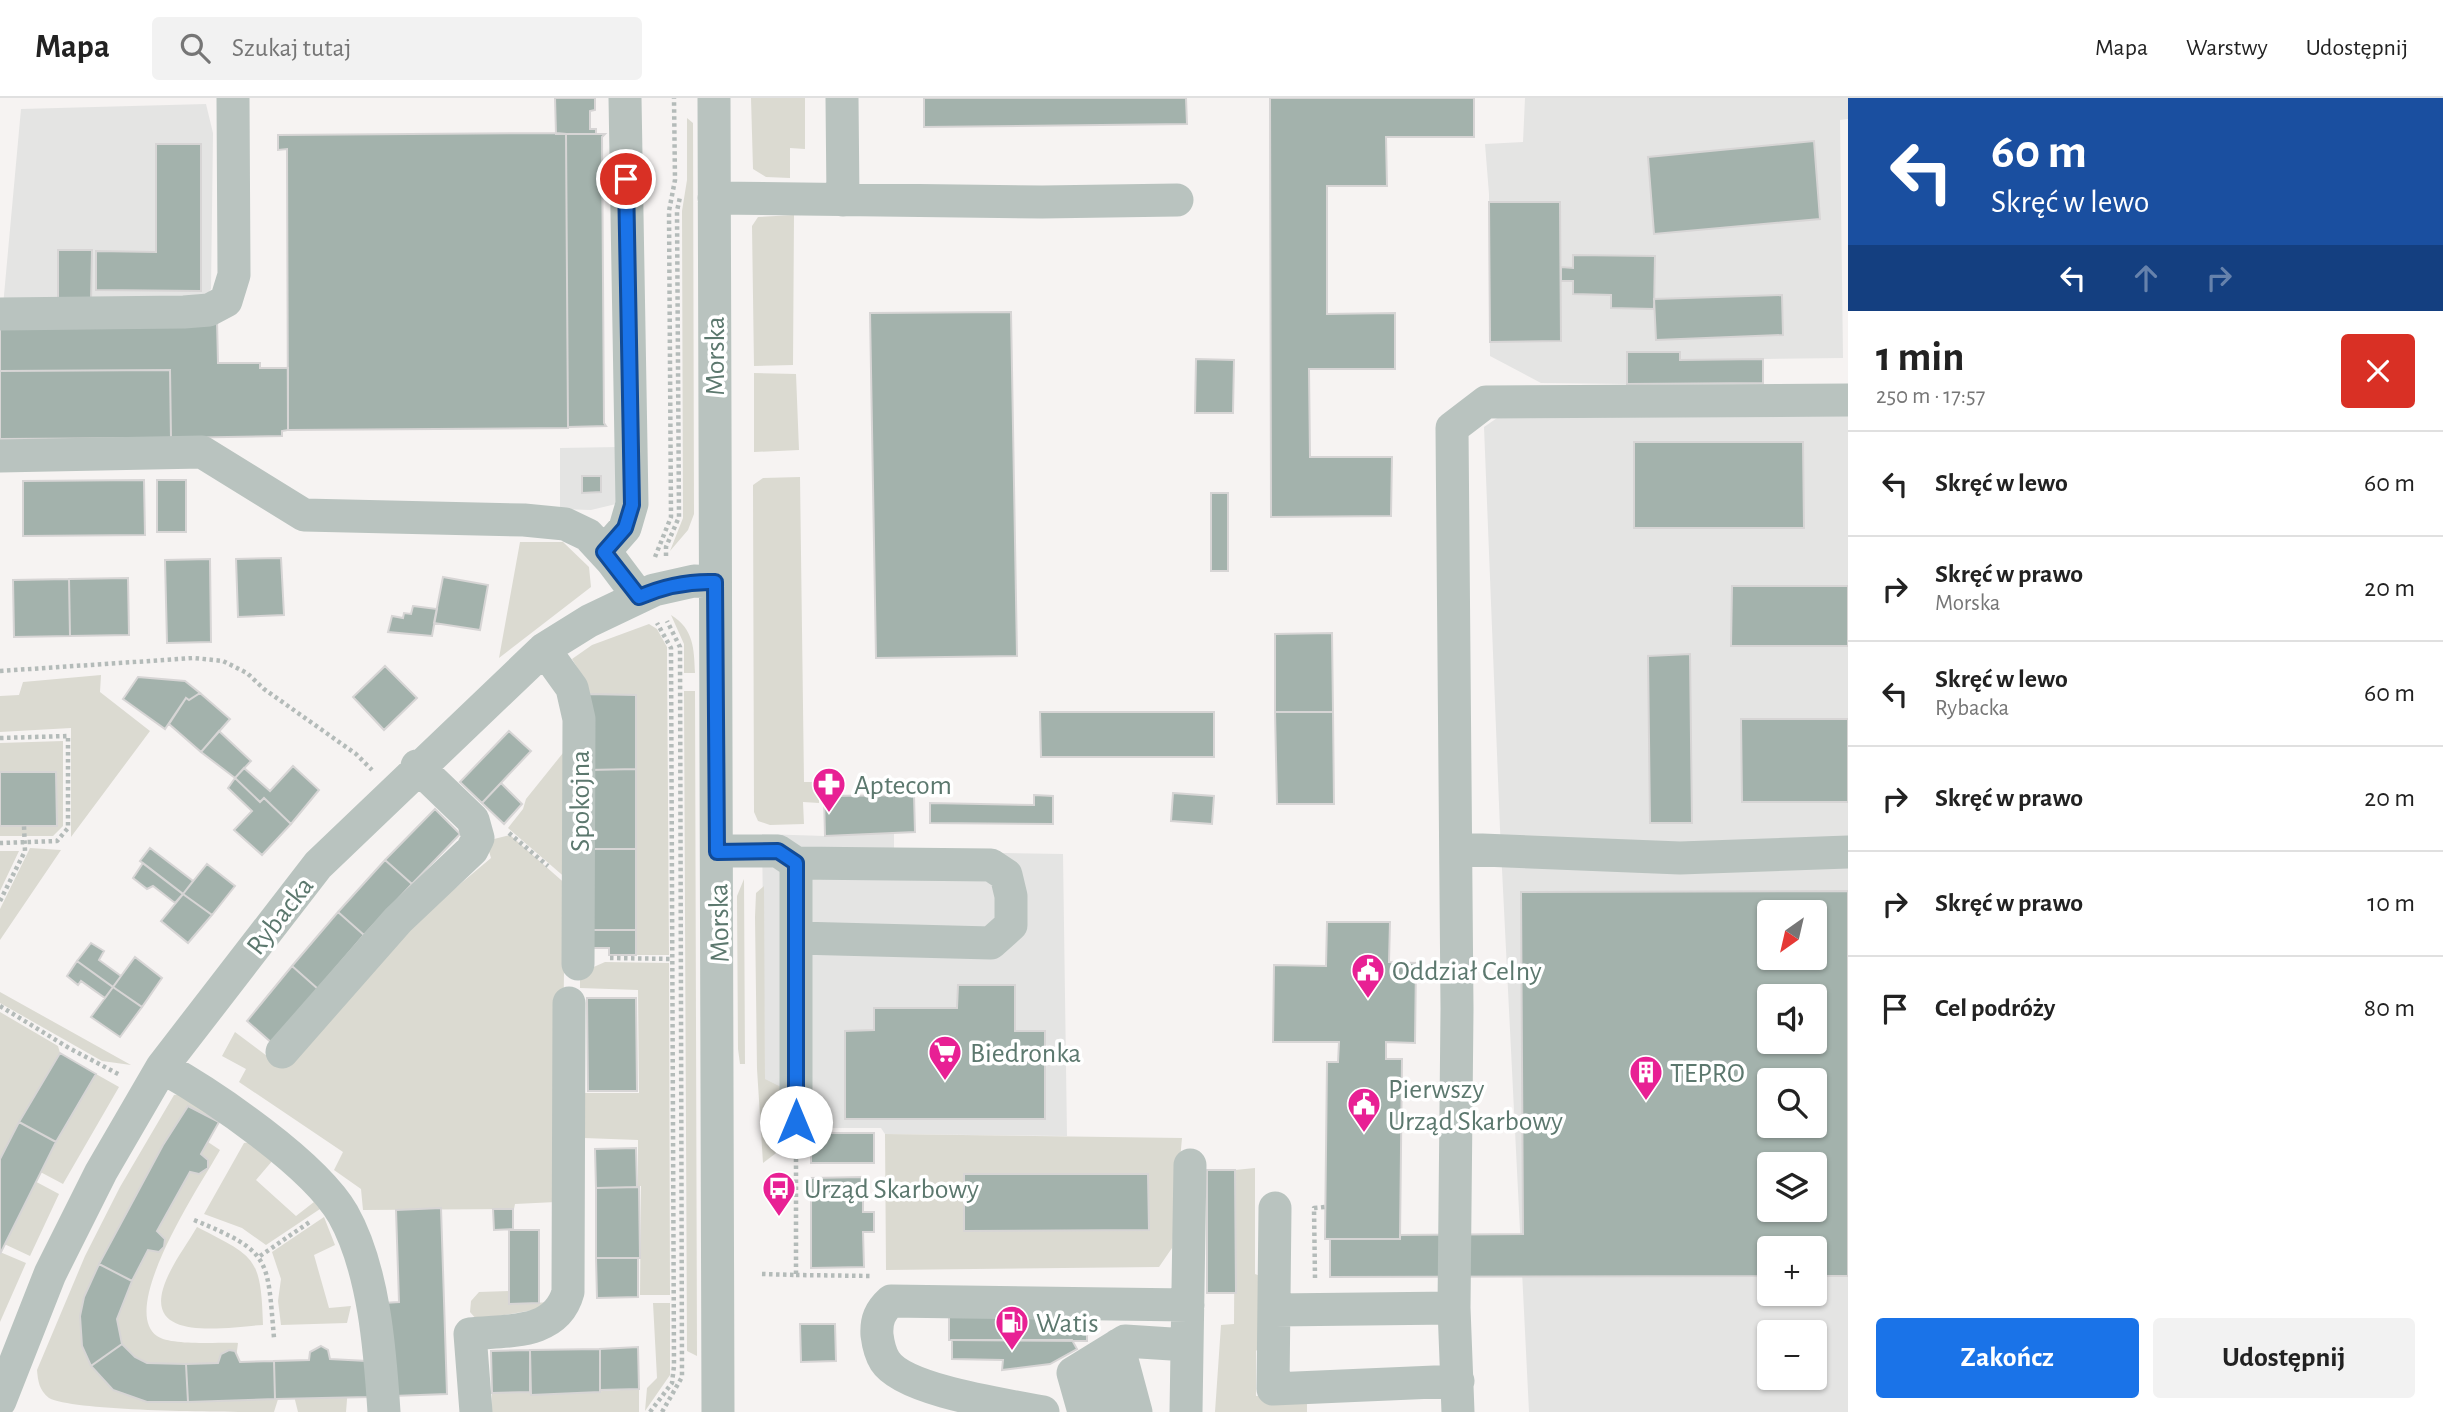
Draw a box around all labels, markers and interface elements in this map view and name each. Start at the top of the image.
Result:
search box [152,17,642,80]
icon: search [176,29,214,67]
text: Mapa [35,31,110,64]
text: Szukaj tutaj [232,35,351,61]
text: Mapa [2095,36,2148,60]
text: Warstwy [2186,36,2268,60]
text: Udostępnij [2306,36,2408,60]
icon: left [1876,126,1967,217]
text: 60 m [1991,128,2087,177]
pin [596,149,656,209]
icon: arrive [607,160,645,198]
text: Skręć w lewo [1991,186,2149,218]
icon: left [2054,259,2092,297]
icon: ahead [2127,259,2165,297]
icon: right [2200,259,2238,297]
street label: Morska [702,316,730,396]
button: close [2341,334,2415,408]
text: 1 min [1876,336,1965,378]
text: 250 m · 17:57 [1876,385,1985,408]
icon: left [1876,465,1914,503]
text: Skręć w lewo [1935,470,2068,496]
text: 60 m [2364,470,2415,496]
text: Skręć w prawo [1935,561,2083,587]
icon: right [1876,570,1914,608]
text: 20 m [2364,575,2415,601]
text: Morska [1935,592,2000,615]
text: Skręć w lewo [1935,666,2068,692]
icon: left [1876,675,1914,713]
text: 60 m [2364,680,2415,706]
text: Rybacka [1935,697,2009,720]
street label: Spokojna [567,750,595,852]
pharmacy icon: Aptecom [810,765,848,814]
place label: Aptecom [854,772,952,800]
icon: right [1876,780,1914,818]
text: Skręć w prawo [1935,785,2083,811]
text: 20 m [2364,785,2415,811]
street label: Rybacka [242,872,319,960]
street label: Morska [705,883,735,963]
icon: right [1876,885,1914,923]
text: Skręć w prawo [1935,890,2083,916]
text: 10 m [2367,890,2415,916]
north arrow [1757,900,1827,970]
map controls [1757,900,1827,1390]
public building icon: Oddział Celny [1349,951,1387,1000]
place label: Oddział Celny [1392,958,1542,986]
button: sound [1757,984,1827,1054]
icon: arrive [1876,990,1914,1028]
text: Cel podróży [1935,995,2055,1021]
text: 80 m [2364,995,2415,1021]
supermarket icon: Biedronka [926,1033,964,1082]
place label: Biedronka [970,1040,1081,1068]
building icon: TEPRO [1627,1053,1665,1102]
place label: TEPRO [1670,1060,1745,1088]
button: search [1757,1068,1827,1138]
place label: Pierwszy Urząd Skarbowy [1388,1076,1563,1136]
position arrow [759,1085,833,1159]
public building icon: Pierwszy Urząd Skarbowy [1345,1085,1383,1134]
button: layers [1757,1152,1827,1222]
bus stop icon: Urząd Skarbowy [760,1169,798,1218]
place label: Urząd Skarbowy [804,1176,979,1204]
button: + [1757,1236,1827,1306]
fuel station icon: Watis [993,1303,1031,1352]
place label: Watis [1036,1310,1099,1338]
button: Zakończ [1876,1318,2139,1398]
button: Udostępnij [2153,1318,2415,1398]
button: − [1757,1320,1827,1390]

